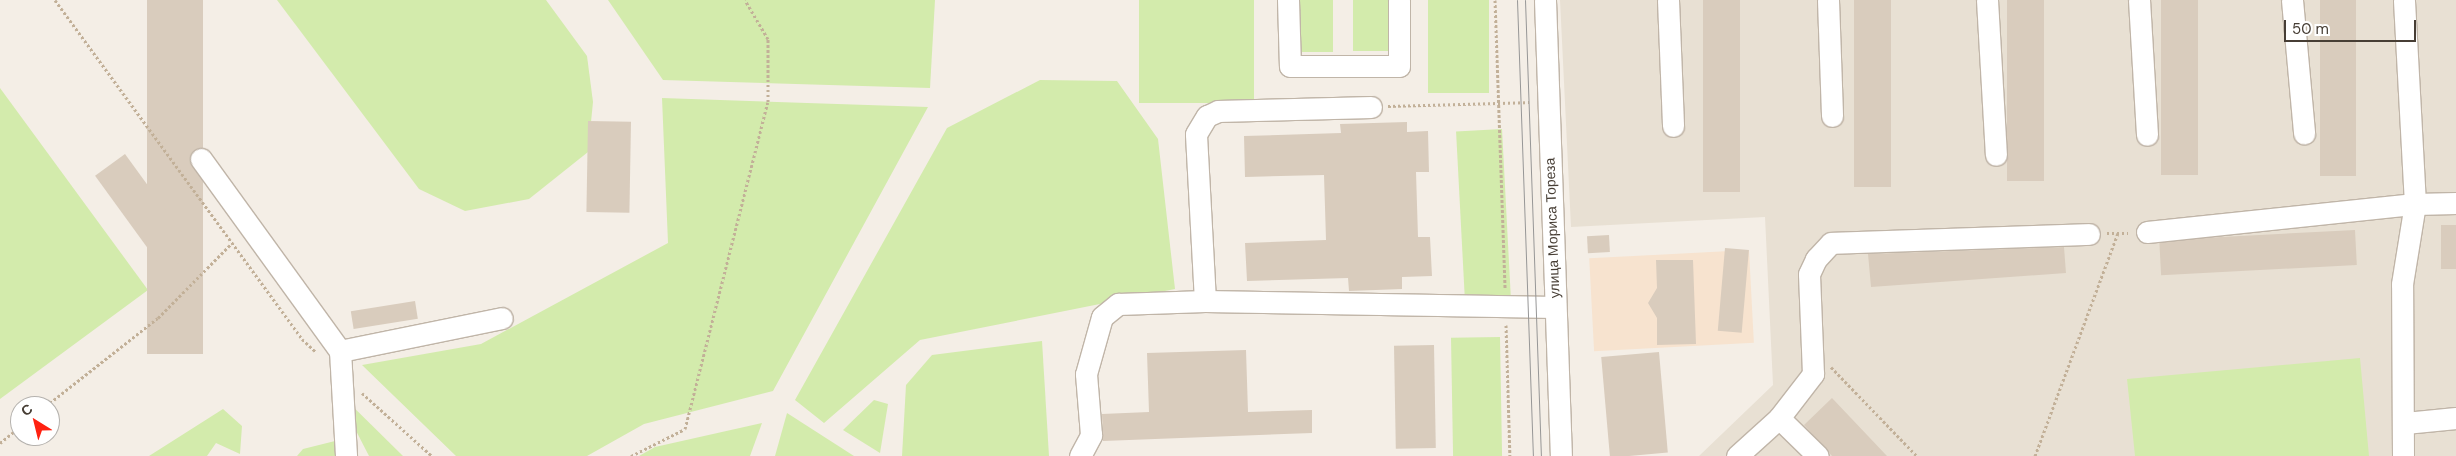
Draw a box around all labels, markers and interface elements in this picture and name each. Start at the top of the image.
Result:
scale bar [2286,10,2418,42]
text: 50 m [2292,19,2329,39]
street label: улица Мориса Тореза [1541,157,1563,299]
north arrow [10,396,60,446]
text: С [17,399,36,420]

